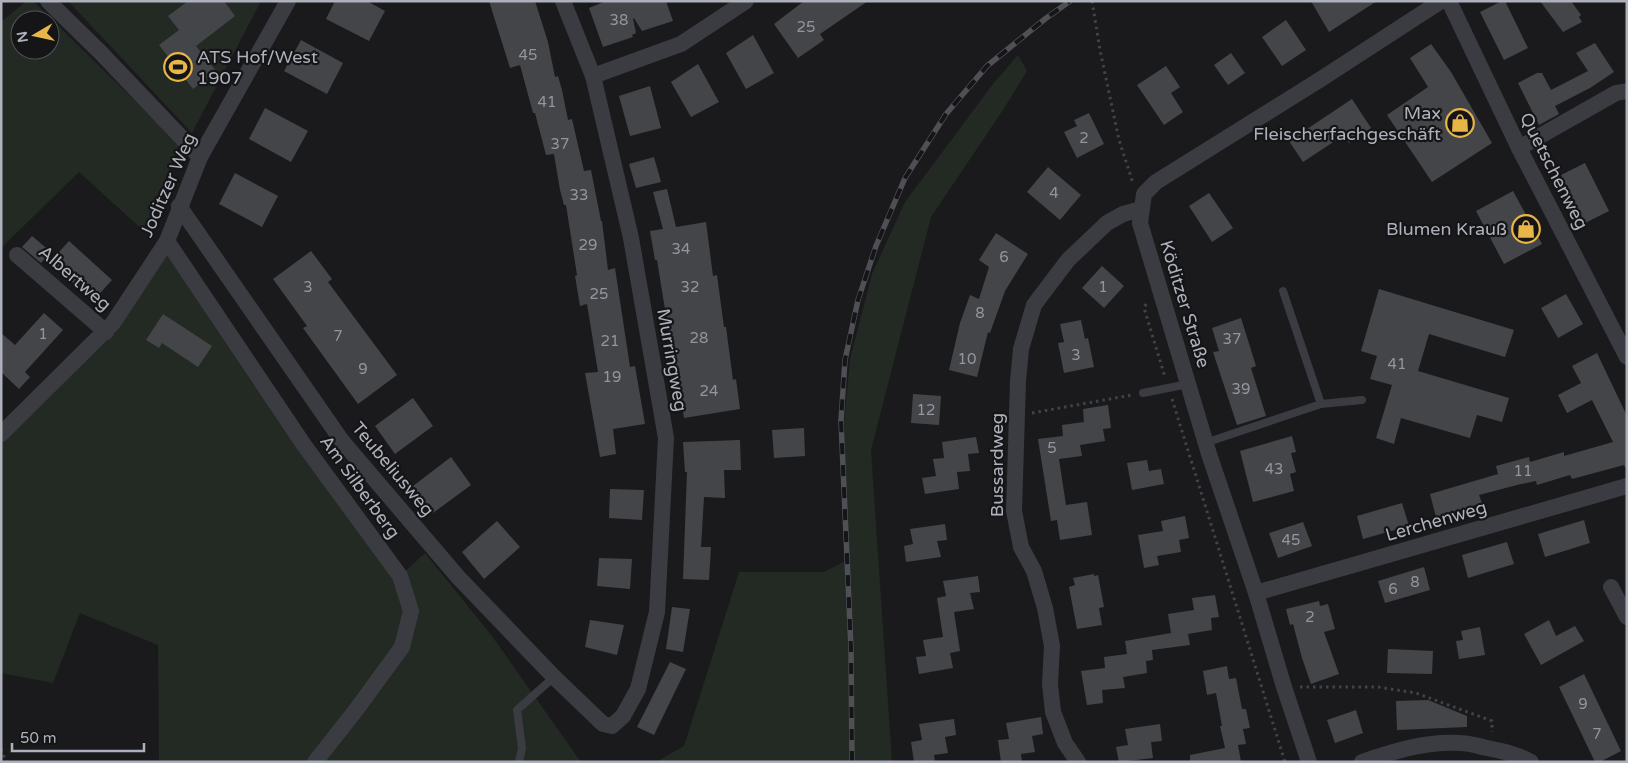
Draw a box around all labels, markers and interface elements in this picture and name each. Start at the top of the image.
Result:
north arrow [10,10,60,60]
house number: 38 [610,11,628,29]
house number: 25 [797,18,815,36]
text: N [13,30,32,44]
place label: ATS Hof/West 1907 [197,46,318,89]
house number: 45 [519,46,537,64]
sports icon: ATS Hof/West 1907 [163,52,193,82]
house number: 41 [538,93,556,111]
place label: Max Fleischerfachgeschäft [1253,102,1441,145]
shop icon: Max Fleischerfachgeschäft [1445,108,1475,138]
street label: Quetschenweg [1515,109,1593,233]
street label: Joditzer Weg [135,129,201,241]
house number: 2 [1079,129,1089,147]
house number: 37 [551,135,569,153]
house number: 4 [1049,184,1059,202]
house number: 33 [570,186,588,204]
shop icon: Blumen Krauß [1511,214,1541,244]
place label: Blumen Krauß [1386,218,1507,240]
house number: 29 [579,236,597,254]
street label: Köditzer Straße [1155,238,1215,370]
house number: 34 [672,240,690,258]
street label: Albertweg [34,241,116,315]
house number: 6 [999,248,1009,266]
house number: 3 [303,278,313,296]
house number: 32 [681,278,699,296]
house number: 1 [1098,278,1108,296]
house number: 25 [590,285,608,303]
house number: 8 [975,304,985,322]
street label: Murringweg [652,307,692,413]
house number: 1 [38,325,48,343]
house number: 7 [333,327,343,345]
house number: 28 [690,329,708,347]
house number: 37 [1223,330,1241,348]
house number: 21 [601,332,619,350]
house number: 3 [1071,346,1081,364]
house number: 10 [958,350,976,368]
house number: 41 [1388,355,1406,373]
house number: 9 [358,360,368,378]
house number: 19 [603,368,621,386]
house number: 39 [1232,380,1250,398]
house number: 24 [700,382,718,400]
house number: 12 [917,401,935,419]
street label: Bussardweg [986,413,1008,517]
street label: Teubeliusweg [347,417,439,521]
street label: Am Silberberg [315,431,405,543]
house number: 5 [1047,439,1057,457]
house number: 43 [1265,460,1283,478]
house number: 11 [1514,462,1532,480]
street label: Lerchenweg [1383,496,1489,546]
house number: 45 [1282,531,1300,549]
house number: 8 [1410,573,1420,591]
house number: 6 [1388,580,1398,598]
house number: 2 [1305,608,1315,626]
house number: 9 [1578,695,1588,713]
scale bar [12,720,145,752]
house number: 7 [1592,725,1602,743]
text: 50 m [20,729,57,747]

